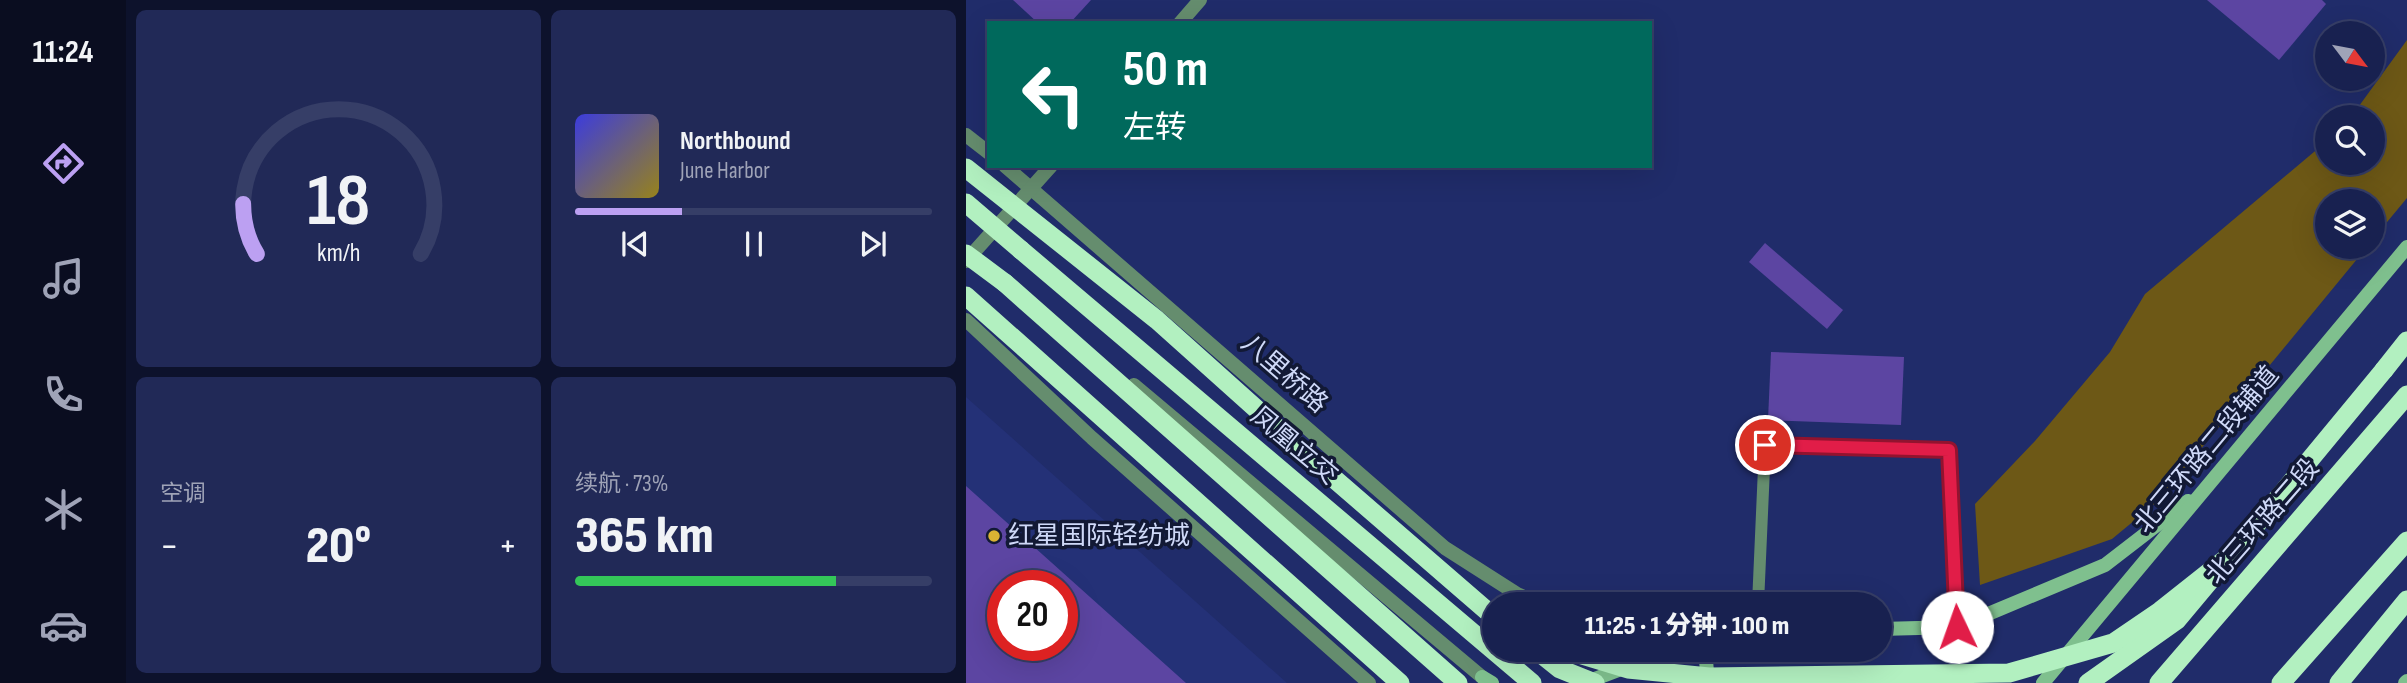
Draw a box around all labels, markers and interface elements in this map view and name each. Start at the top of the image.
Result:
north arrow [2315,21,2385,91]
map controls [2315,21,2385,259]
text: 11:24 [32,33,94,72]
text: 50 m [1123,41,1208,100]
icon: left [1008,49,1099,140]
button: search [2315,105,2385,175]
text: 左转 [1123,109,1187,148]
text: Northbound [680,126,791,157]
icon: directions [39,139,88,188]
text: June Harbor [680,157,770,185]
text: 18 [307,159,370,247]
button: layers [2315,189,2385,259]
icon: previous [616,225,654,263]
icon: pause [735,225,773,263]
icon: next [854,225,892,263]
text: km/h [317,238,360,269]
icon: music [39,254,88,303]
street label: 八里桥路 [1235,328,1333,420]
street label: 北三环路二段辅道 [2128,360,2286,540]
icon: phone [39,370,88,419]
street label: 凤凰立交 [1244,401,1344,491]
pin [1735,415,1795,475]
icon: arrive [1746,426,1784,464]
street label: 北三环路二段 [2200,453,2326,591]
text: 续航 · 73% [575,470,668,498]
text: 空调 [160,480,206,508]
icon: climate [39,485,88,534]
text: 365 km [575,505,714,568]
text: 20° [306,515,371,578]
place label: 红星国际轻纺城 [1008,521,1190,552]
text: − [160,524,179,569]
text: + [498,524,517,569]
marker: 红星国际轻纺城 [986,528,1002,544]
speed limit sign: 20 [987,570,1078,661]
position arrow [1920,590,1994,664]
icon: car [39,601,88,650]
text: 11:25 · 1 分钟 · 100 m [1585,611,1789,642]

